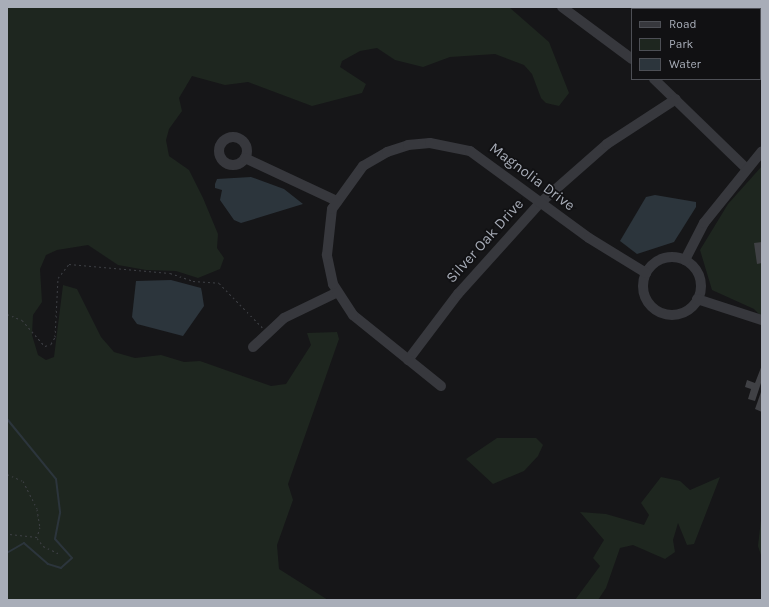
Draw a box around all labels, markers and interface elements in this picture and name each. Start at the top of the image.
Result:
legend [631,8,761,80]
text: Road [669,17,697,31]
text: Park [669,37,693,51]
text: Water [669,57,701,71]
street label: Magnolia Drive [486,139,578,215]
street label: Silver Oak Drive [443,195,527,287]

